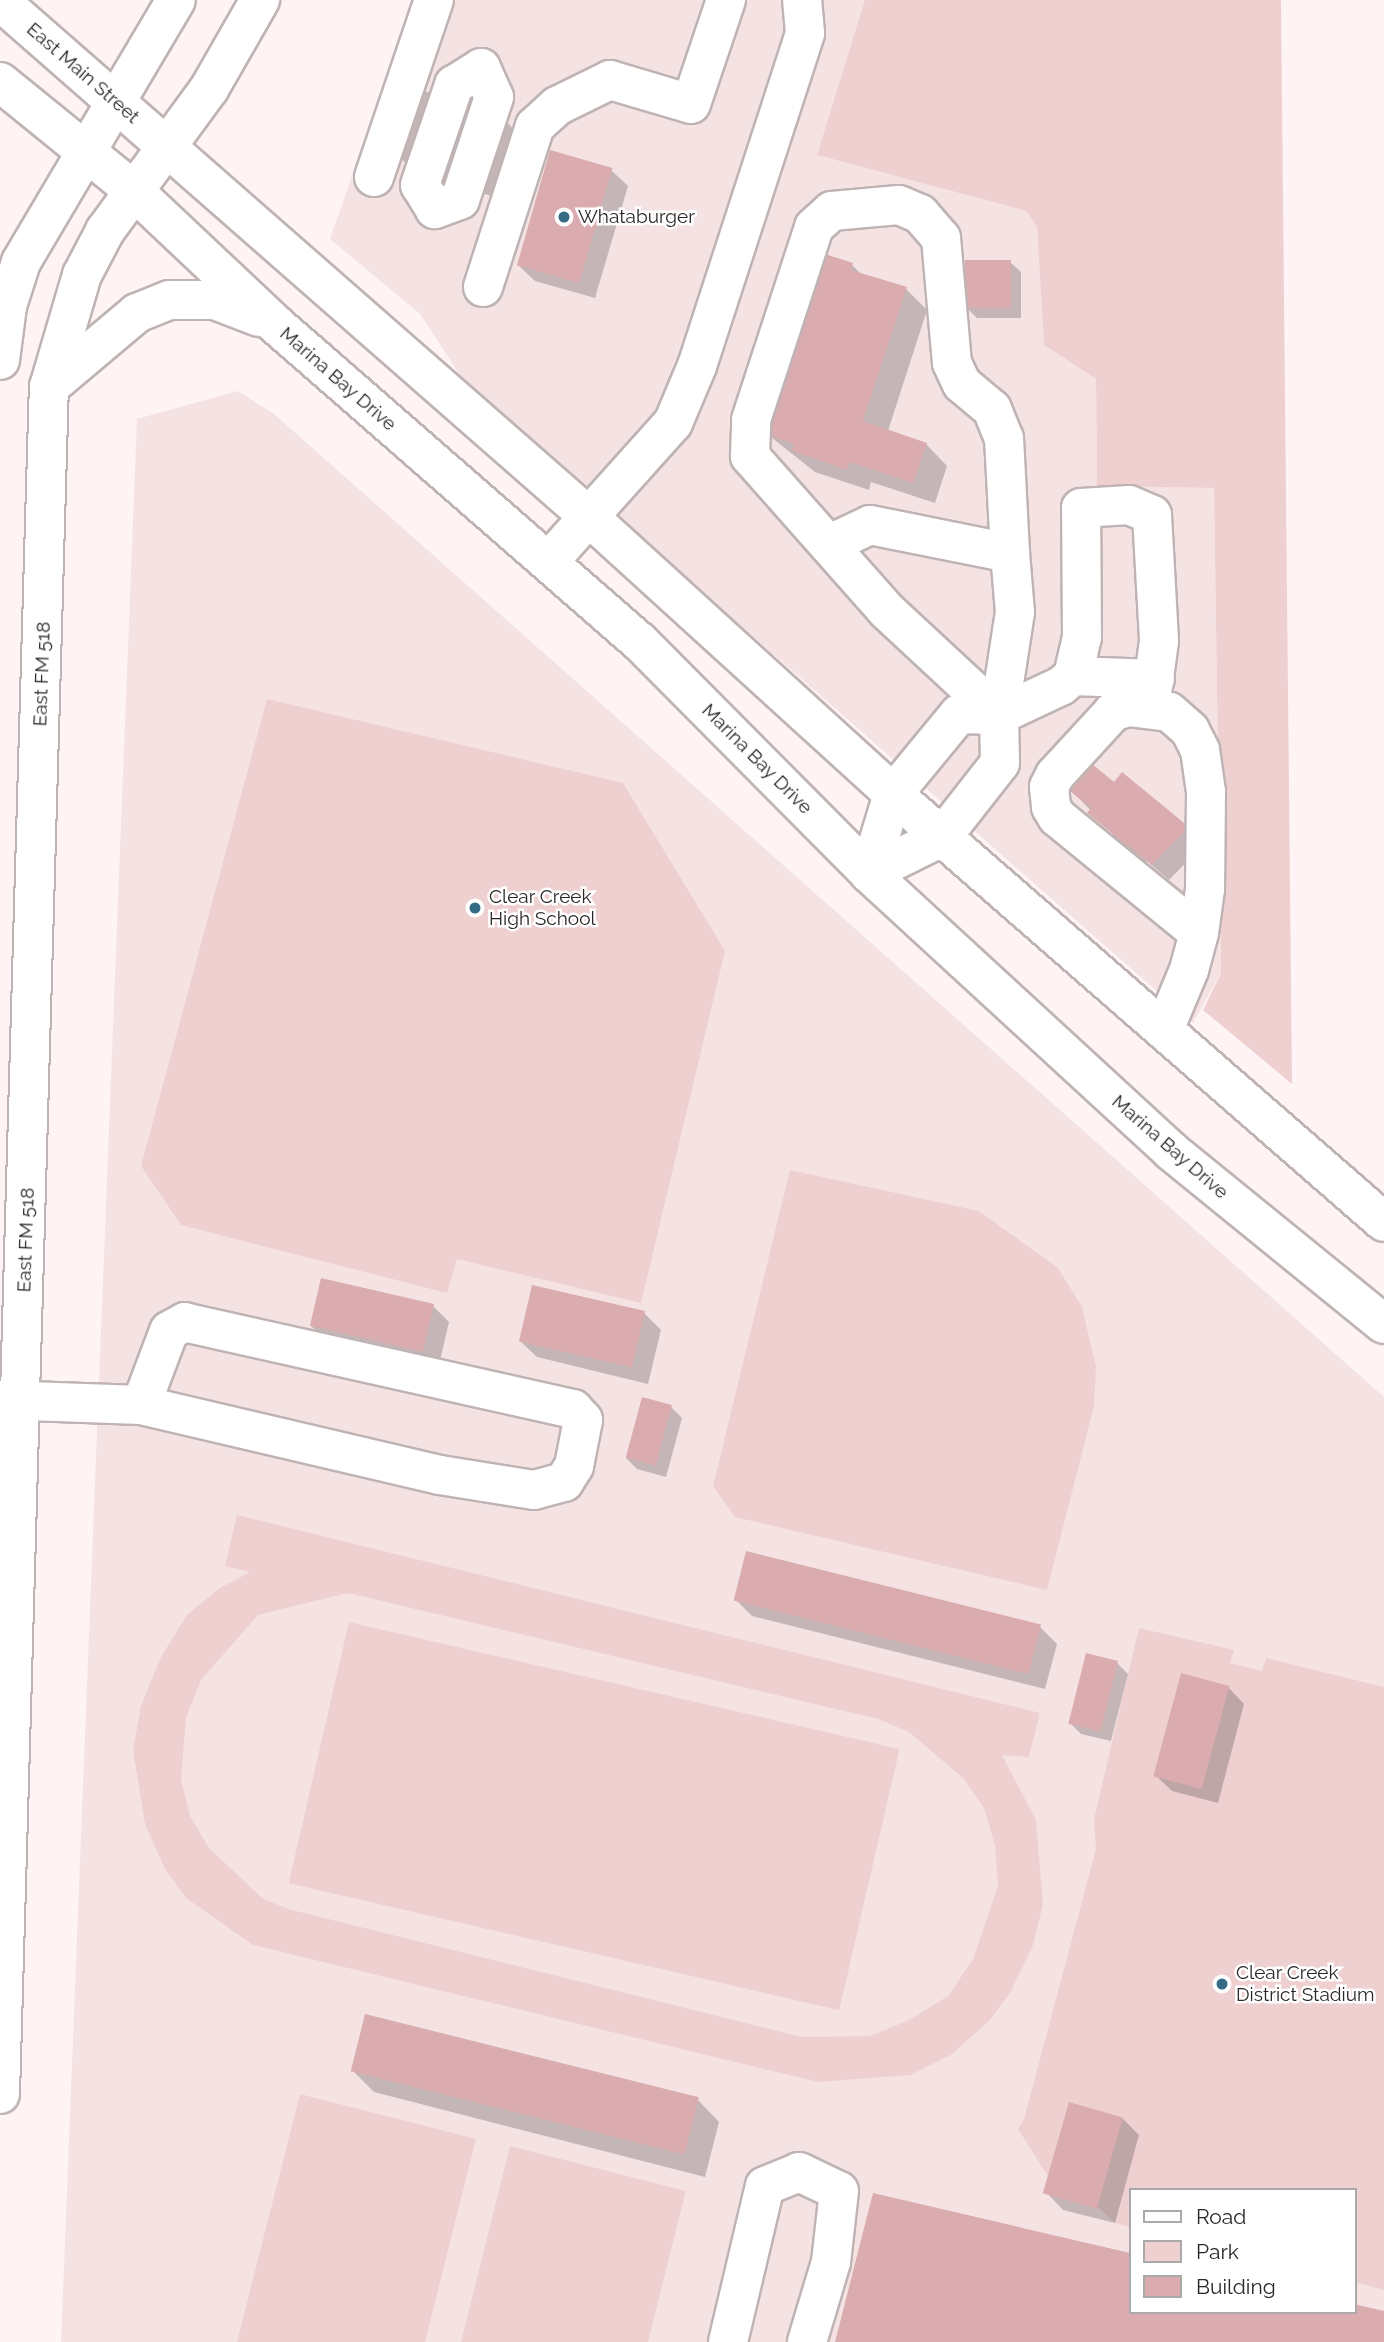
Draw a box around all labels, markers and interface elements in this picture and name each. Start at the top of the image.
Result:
street label: East Main Street [22,18,144,128]
place label: Whataburger [578,206,695,228]
marker: Whataburger [556,209,572,225]
street label: Marina Bay Drive [275,322,401,436]
street label: East FM 518 [29,621,55,727]
street label: Marina Bay Drive [697,699,817,819]
place label: Clear Creek High School [489,886,596,930]
marker: Clear Creek High School [467,900,483,916]
street label: Marina Bay Drive [1107,1090,1233,1204]
street label: East FM 518 [13,1187,39,1293]
place label: Clear Creek District Stadium [1236,1962,1375,2006]
marker: Clear Creek District Stadium [1214,1976,1230,1992]
legend [1128,2188,1356,2314]
text: Road [1196,2204,1246,2229]
text: Park [1196,2239,1239,2264]
text: Building [1196,2274,1276,2299]

